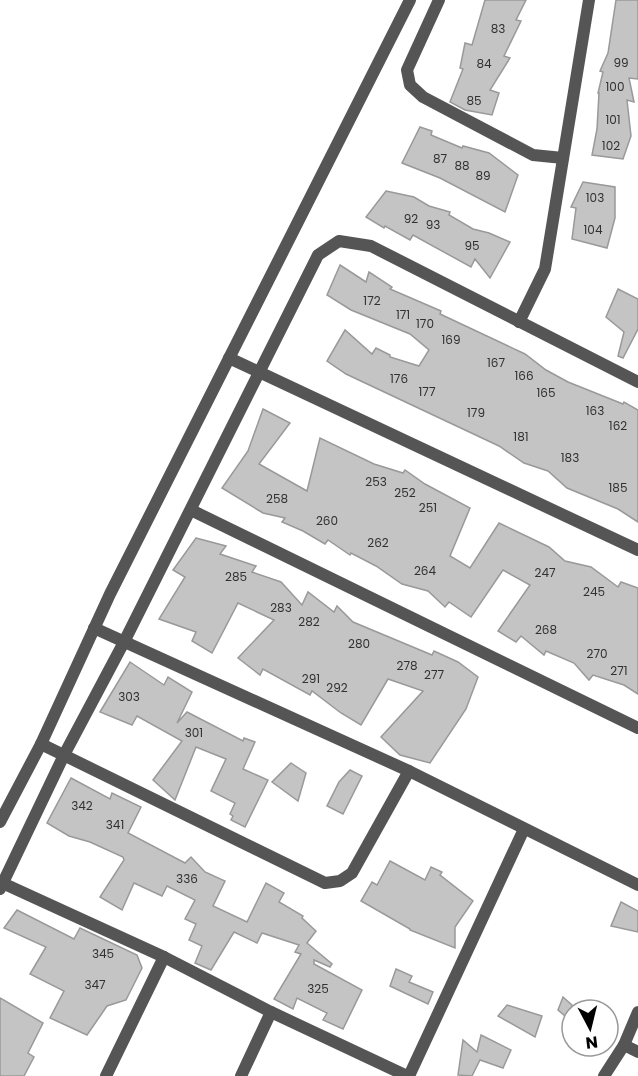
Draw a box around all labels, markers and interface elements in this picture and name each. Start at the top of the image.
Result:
house number: 83 [491,20,505,37]
house number: 99 [613,54,629,71]
house number: 84 [476,55,492,72]
house number: 100 [606,78,624,95]
house number: 85 [466,92,482,109]
house number: 101 [605,111,621,128]
house number: 102 [602,137,620,154]
house number: 87 [433,150,448,167]
house number: 88 [454,157,470,174]
house number: 89 [475,167,491,184]
house number: 103 [586,189,604,206]
house number: 92 [404,210,418,227]
house number: 93 [426,216,440,233]
house number: 104 [584,221,603,238]
house number: 95 [464,237,480,254]
house number: 172 [363,292,381,309]
house number: 171 [396,306,410,323]
house number: 170 [416,315,434,332]
house number: 169 [441,331,461,348]
house number: 167 [487,354,505,371]
house number: 166 [514,367,534,384]
house number: 176 [390,370,408,387]
house number: 177 [419,383,436,400]
house number: 165 [537,384,556,401]
house number: 163 [586,402,604,419]
house number: 179 [467,404,485,421]
house number: 162 [609,417,627,434]
house number: 181 [513,428,529,445]
house number: 183 [561,449,579,466]
house number: 253 [365,473,387,490]
house number: 185 [609,479,627,496]
house number: 252 [394,484,416,501]
house number: 258 [266,490,288,507]
house number: 251 [419,499,437,516]
house number: 260 [316,512,338,529]
house number: 262 [367,534,389,551]
house number: 264 [414,562,436,579]
house number: 247 [534,564,556,581]
house number: 285 [225,568,247,585]
house number: 245 [583,583,605,600]
house number: 283 [270,599,292,616]
house number: 282 [298,613,320,630]
house number: 268 [535,621,557,638]
house number: 280 [348,635,370,652]
house number: 270 [587,645,608,662]
house number: 278 [396,657,418,674]
house number: 271 [610,662,628,679]
house number: 277 [424,666,444,683]
house number: 291 [302,670,320,687]
house number: 292 [326,679,348,696]
house number: 303 [118,688,140,705]
house number: 301 [185,724,203,741]
house number: 342 [71,797,93,814]
house number: 341 [106,816,124,833]
house number: 336 [176,870,198,887]
house number: 345 [92,945,114,962]
house number: 347 [84,976,106,993]
house number: 325 [307,980,329,997]
north arrow [560,998,620,1058]
text: N [584,1030,599,1055]

